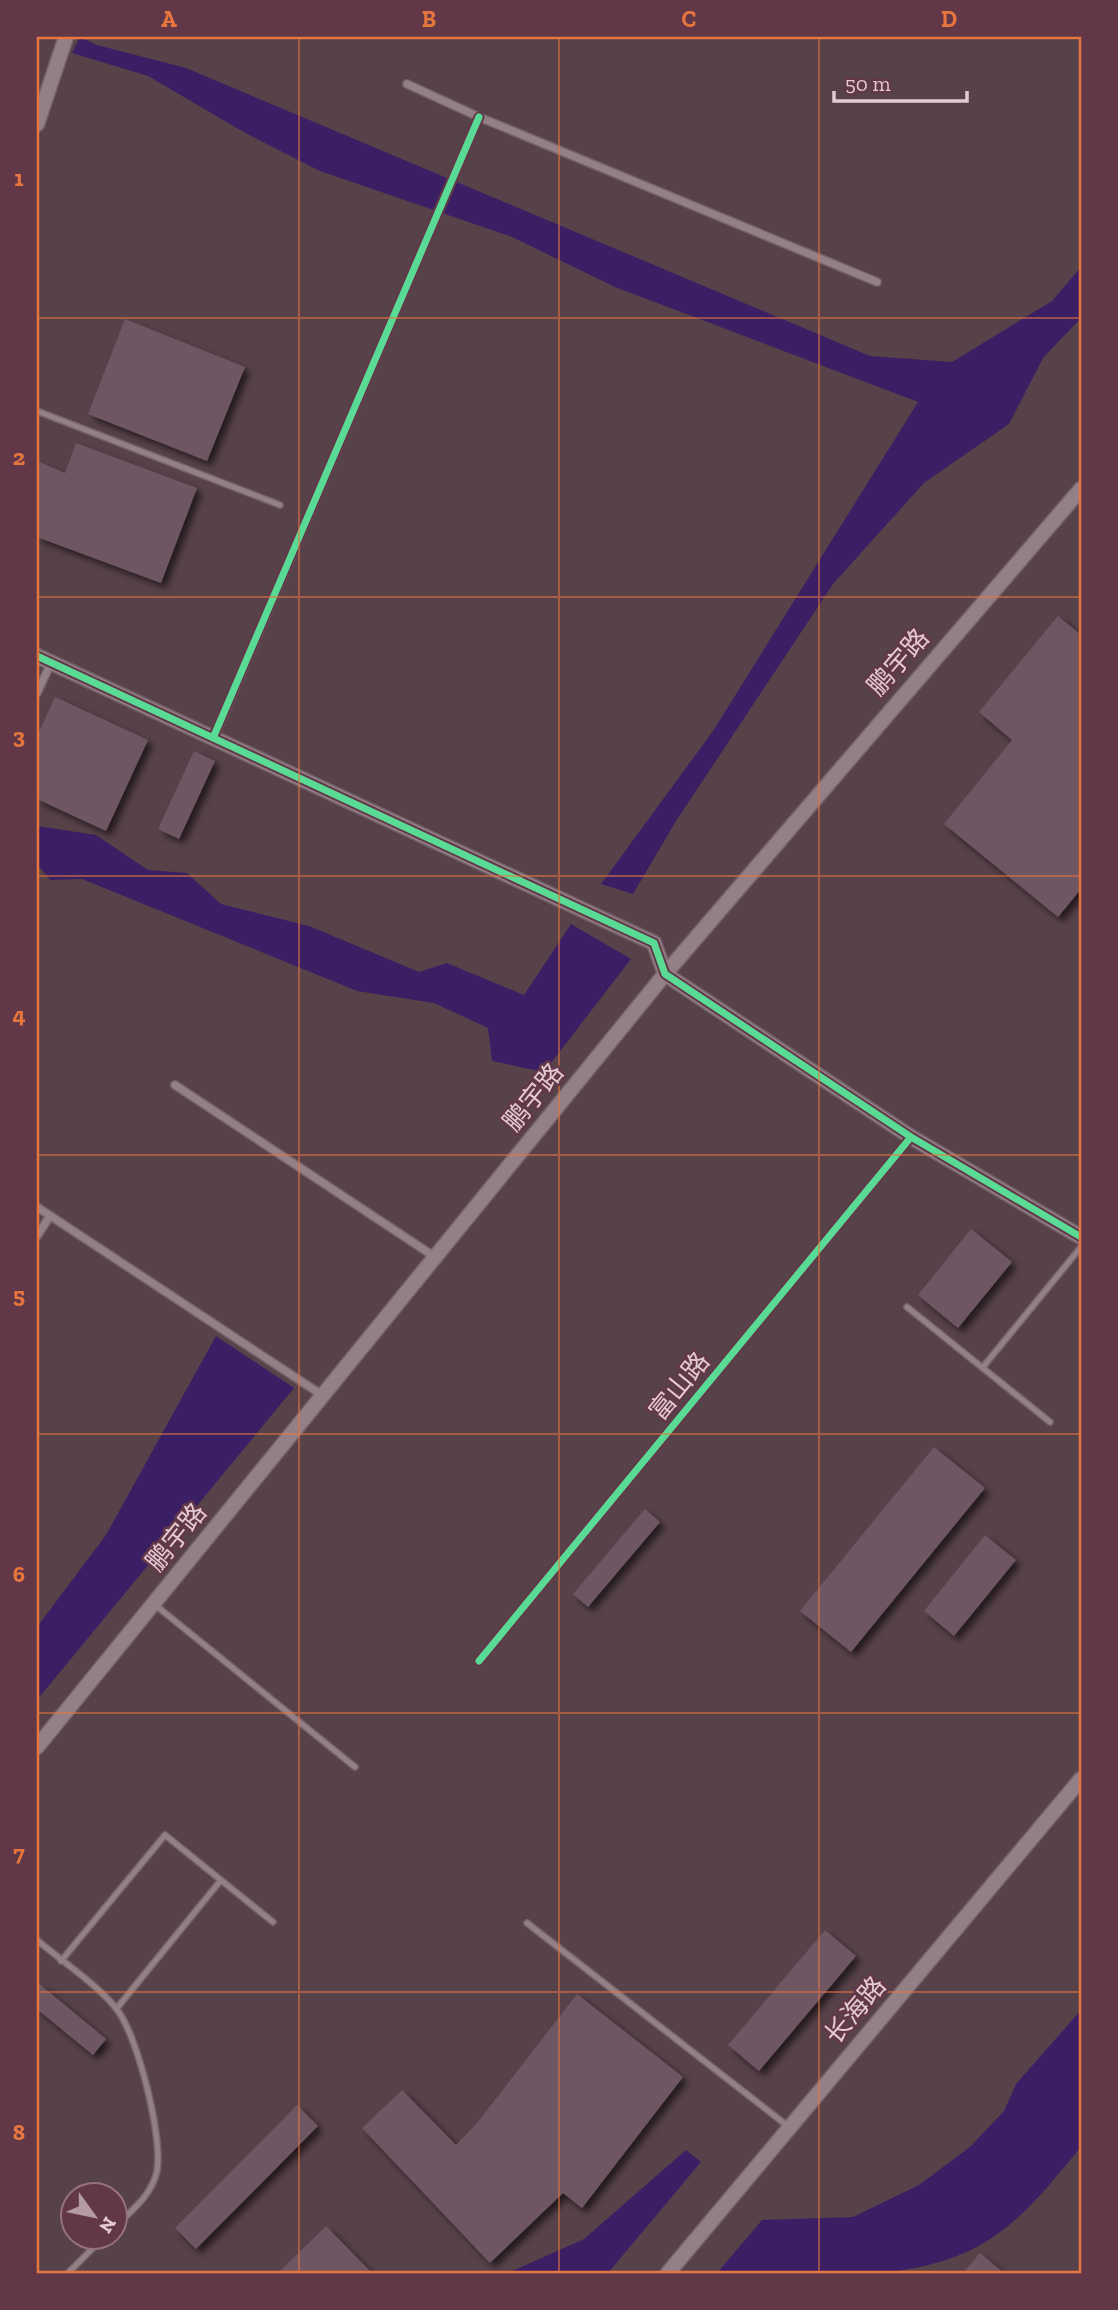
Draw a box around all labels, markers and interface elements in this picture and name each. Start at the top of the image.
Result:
text: A [161,5,177,33]
text: B [422,5,436,33]
text: C [682,5,696,33]
text: D [941,5,957,33]
scale bar [834,60,968,104]
text: 50 m [845,71,891,96]
text: 1 [14,164,24,192]
text: 2 [13,443,25,471]
street label: 鹏宇路 [860,622,936,702]
text: 3 [13,722,25,750]
text: 4 [12,1001,26,1029]
street label: 鹏宇路 [496,1057,570,1137]
text: 5 [13,1281,25,1309]
street label: 富山路 [642,1346,716,1426]
street label: 鹏宇路 [139,1497,213,1577]
text: 6 [13,1560,25,1588]
text: 7 [13,1839,25,1867]
street label: 长海路 [818,1970,892,2050]
text: 8 [13,2118,25,2146]
north arrow [60,2180,130,2250]
text: N [94,2213,121,2237]

